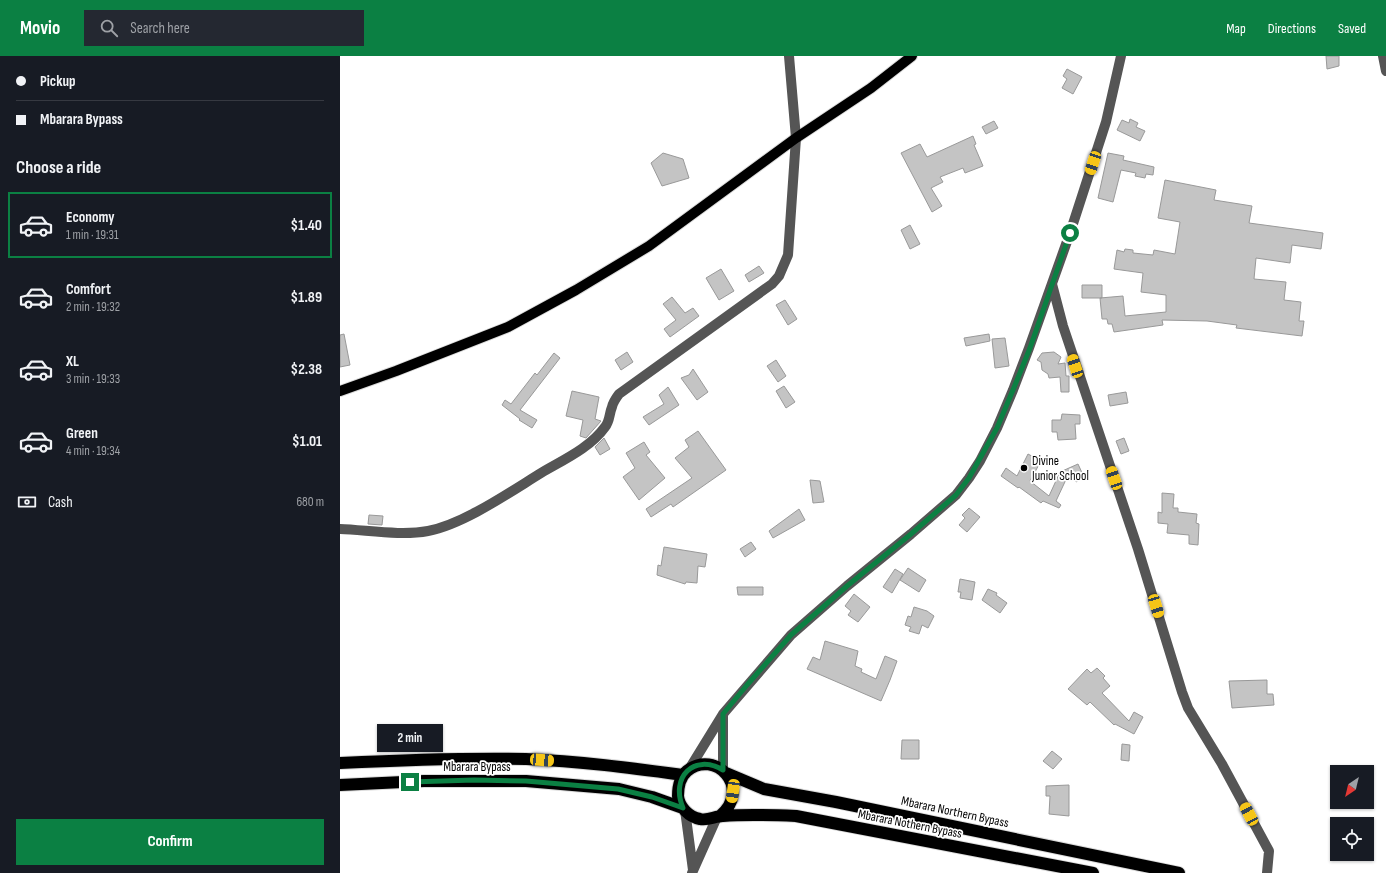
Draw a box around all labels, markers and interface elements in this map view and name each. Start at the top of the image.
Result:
search box [84,10,364,46]
text: Movio [20,17,60,40]
icon: search [98,17,120,39]
text: Search here [130,19,190,38]
text: Map [1226,20,1246,37]
text: Directions [1268,20,1316,37]
text: Saved [1338,20,1366,37]
text: Pickup [40,72,76,91]
text: Mbarara Bypass [40,110,123,129]
car [1084,150,1102,176]
text: Choose a ride [16,157,101,178]
icon: car [18,207,54,243]
text: Economy [66,208,115,227]
text: $1.40 [290,216,322,235]
route start [1061,224,1079,242]
text: 1 min · 19:31 [66,227,118,243]
icon: car [18,279,54,315]
text: Comfort [66,280,111,299]
text: $1.89 [291,288,322,307]
text: 2 min · 19:32 [66,299,120,315]
icon: car [18,351,54,387]
text: XL [66,352,79,371]
car [1066,353,1084,379]
text: $2.38 [291,360,322,379]
text: 3 min · 19:33 [66,371,120,387]
icon: car [18,423,54,459]
text: Green [66,424,98,443]
text: $1.01 [292,432,322,451]
text: 4 min · 19:34 [66,443,120,459]
place label: Divine Junior School [1031,453,1089,484]
marker: Divine Junior School [1019,463,1029,473]
car [1104,465,1124,491]
icon: cash [16,491,38,513]
text: Cash [48,493,73,512]
text: 680 m [296,494,324,510]
car [1147,593,1165,619]
callout: 2 min [377,724,443,752]
text: 2 min [398,730,422,746]
car [530,753,554,767]
street label: Mbarara Bypass [443,759,511,775]
north arrow [1330,765,1374,809]
map controls [1330,765,1374,861]
route end [401,773,419,791]
car [725,778,741,804]
street label: Mbarara Northern Bypass [900,793,1011,831]
car [1238,801,1260,827]
street label: Mbarara Nothern Bypass [857,806,964,842]
button: locate [1330,817,1374,861]
button: Confirm [16,819,324,865]

